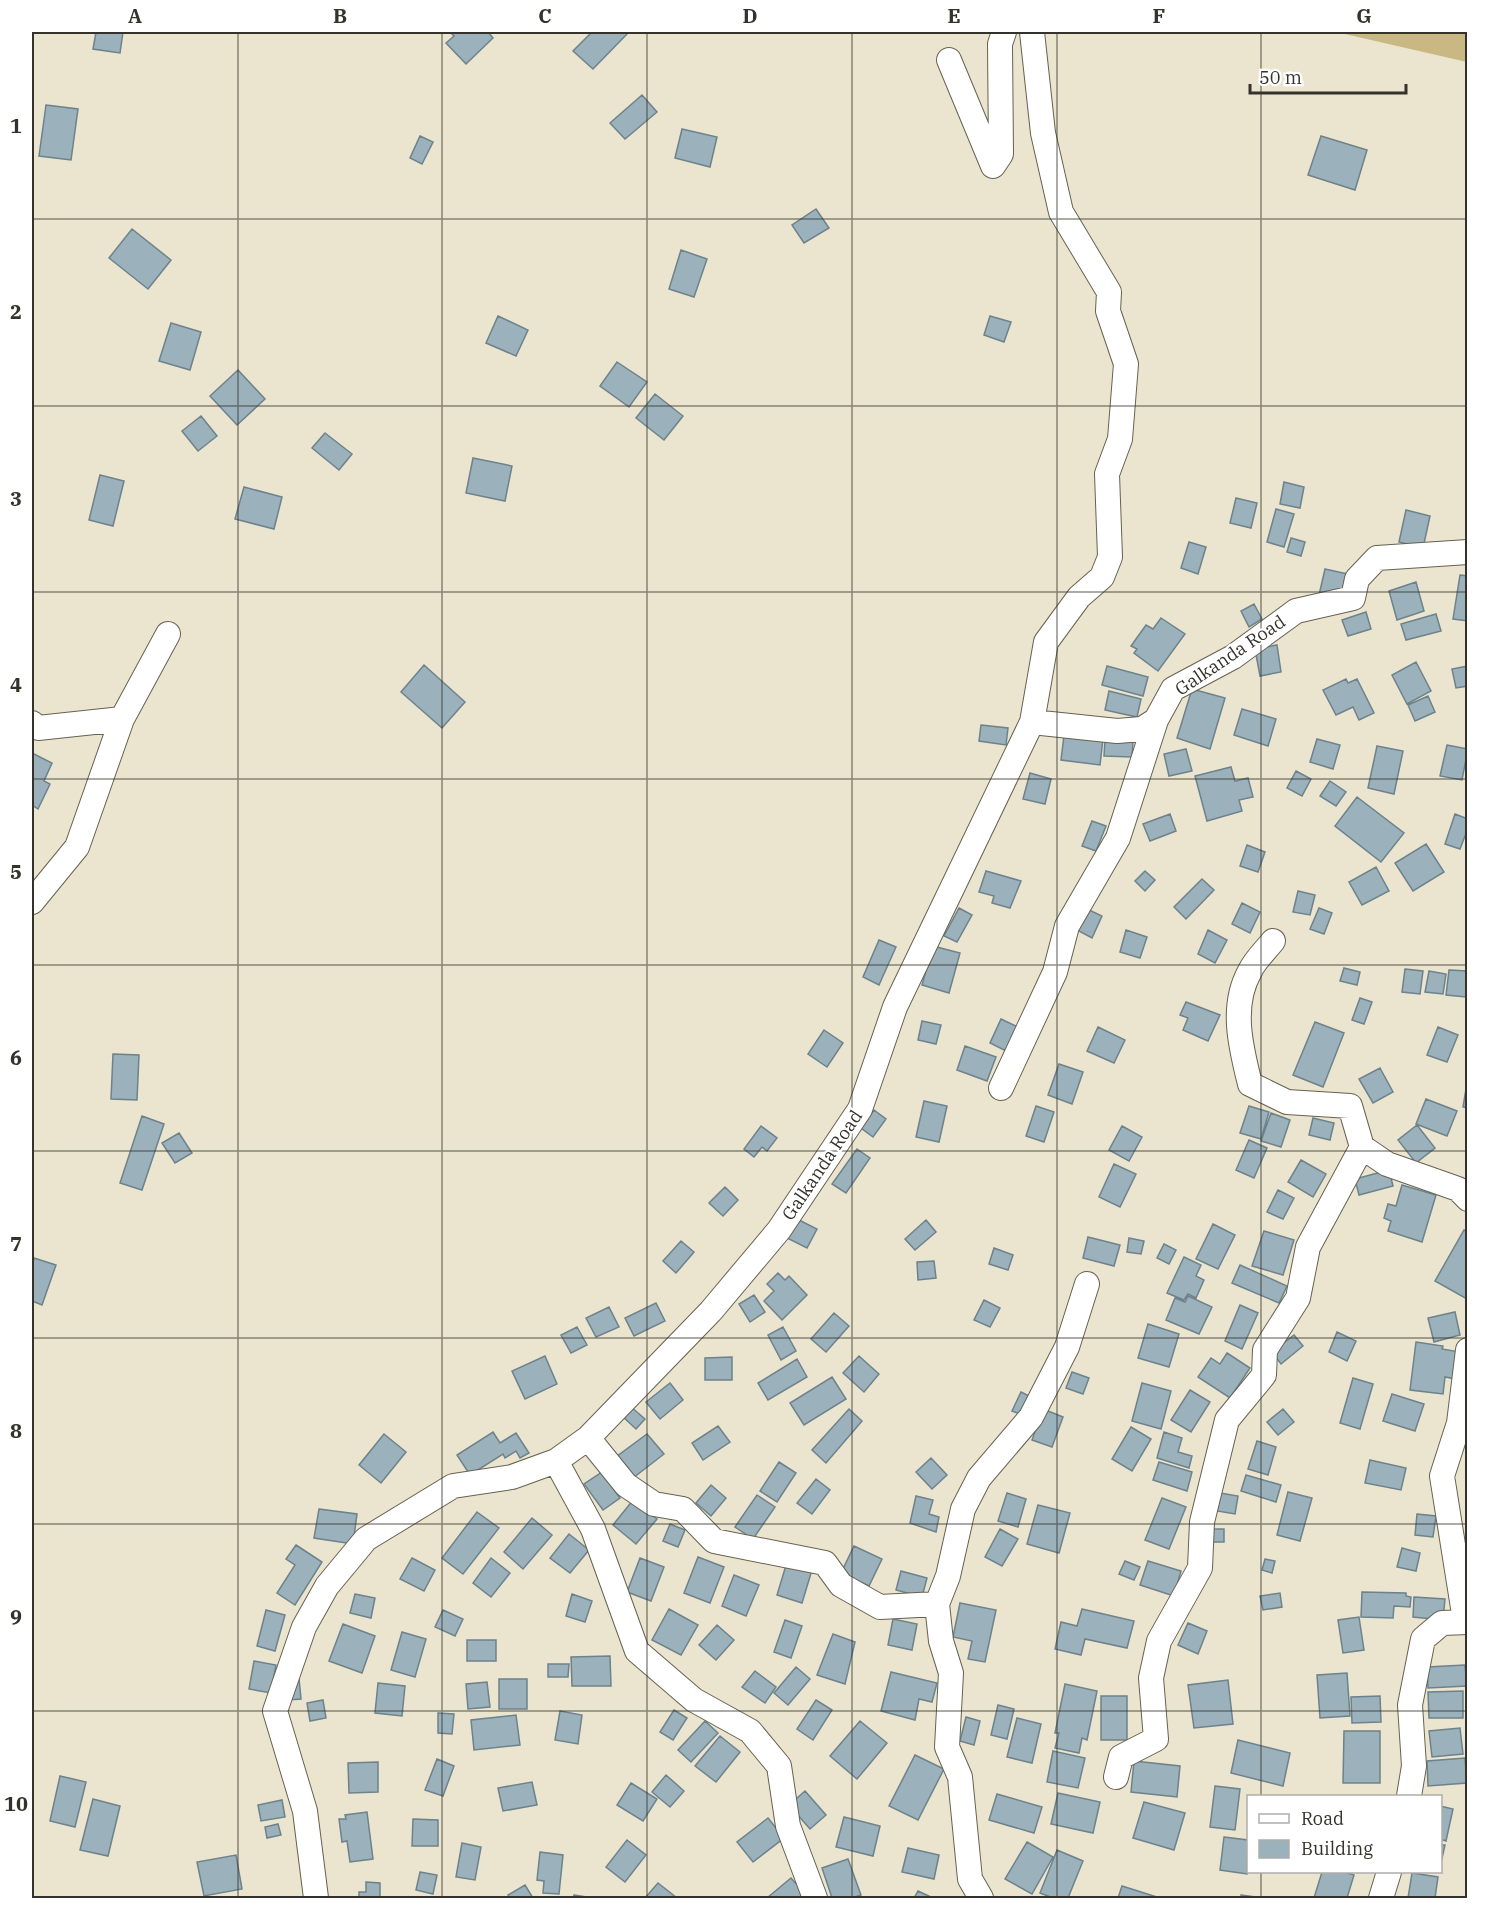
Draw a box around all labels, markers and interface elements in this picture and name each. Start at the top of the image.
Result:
text: A [128,2,142,29]
text: B [333,2,347,29]
text: C [538,2,552,29]
text: D [742,2,758,29]
text: E [947,2,961,29]
text: F [1153,2,1165,29]
text: G [1356,2,1372,29]
scale bar [1250,57,1406,95]
text: 50 m [1259,66,1302,89]
text: 1 [10,112,22,139]
text: 2 [10,298,22,325]
text: 3 [10,485,22,512]
street label: Galkanda Road [1170,610,1290,700]
text: 4 [10,671,22,698]
text: 5 [10,858,22,885]
text: 6 [10,1044,22,1071]
street label: Galkanda Road [777,1105,867,1225]
text: 7 [10,1230,22,1257]
text: 8 [10,1417,22,1444]
text: 9 [10,1603,22,1630]
text: 10 [4,1790,28,1817]
legend [1247,1795,1442,1873]
text: Road [1301,1807,1344,1830]
text: Building [1301,1837,1373,1860]

